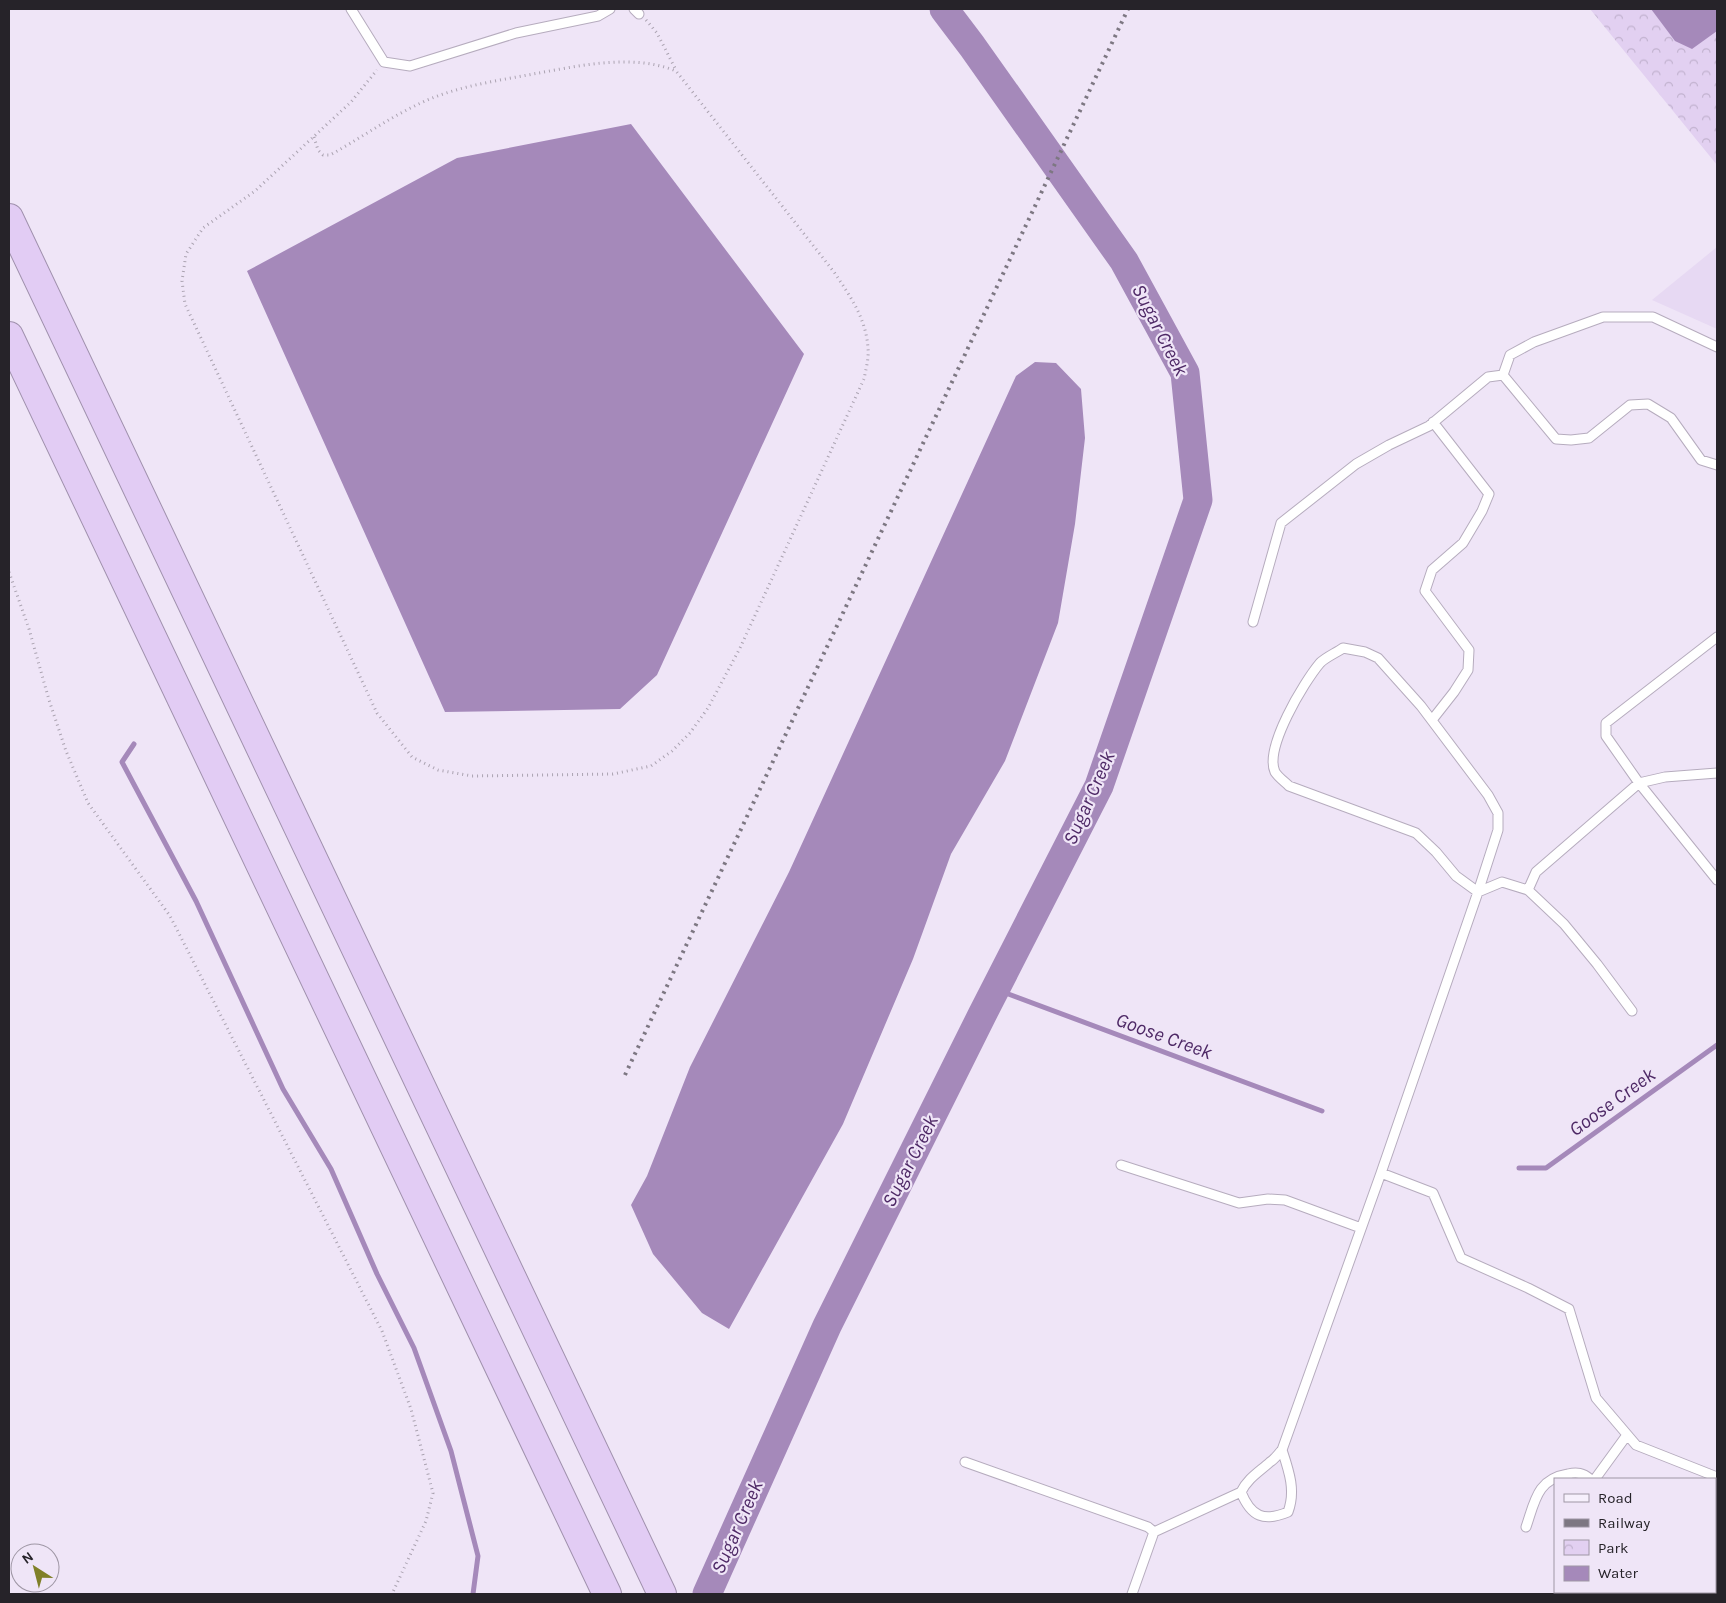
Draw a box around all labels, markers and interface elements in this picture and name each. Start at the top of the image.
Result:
water label: Sugar Creek [1127,280,1193,380]
water label: Sugar Creek [1058,747,1120,848]
water label: Goose Creek [1113,1008,1216,1064]
water label: Goose Creek [1564,1063,1660,1141]
water label: Sugar Creek [877,1111,943,1211]
water label: Sugar Creek [706,1476,768,1577]
legend [1554,1478,1716,1593]
text: Road [1598,1489,1633,1507]
text: Railway [1598,1514,1650,1532]
text: Park [1598,1539,1628,1557]
north arrow [10,1543,60,1593]
text: N [19,1548,37,1568]
text: Water [1598,1564,1639,1582]

